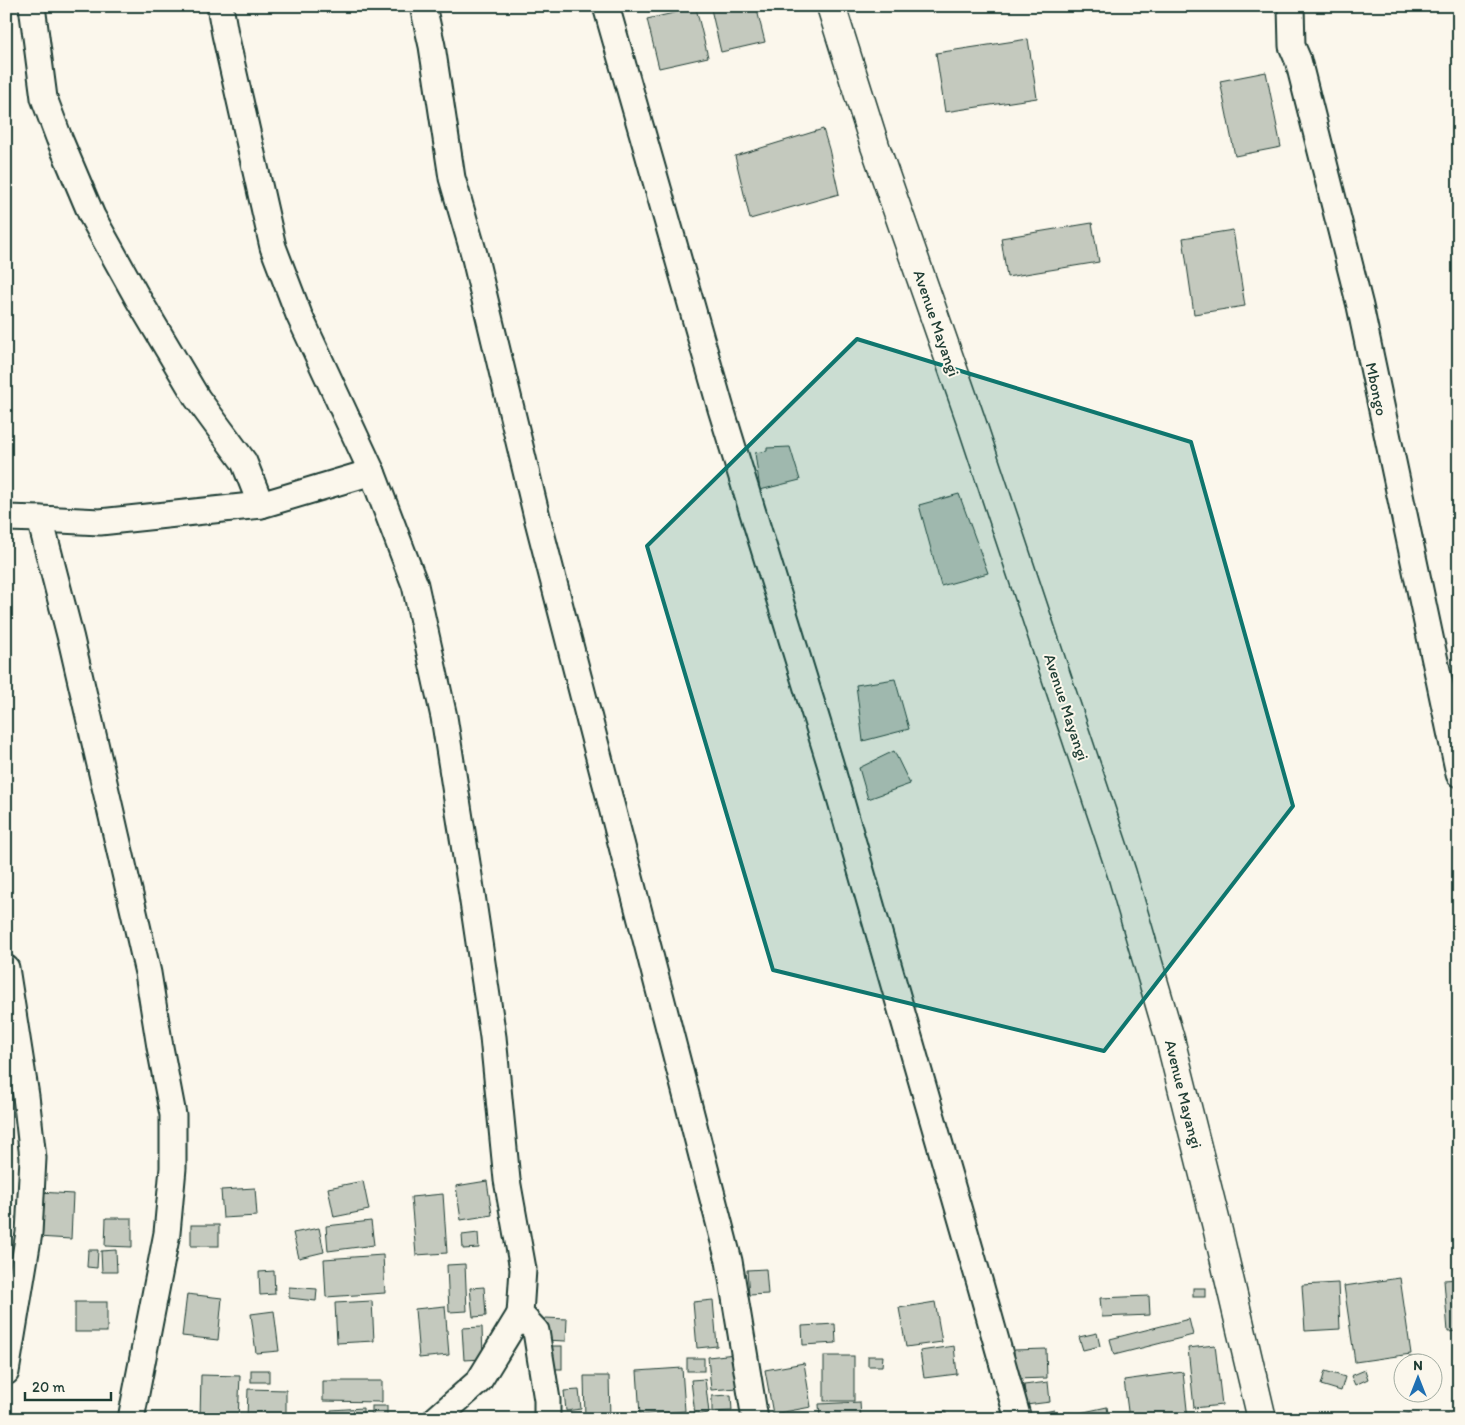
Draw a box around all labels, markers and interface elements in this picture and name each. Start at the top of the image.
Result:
street label: Avenue Mayangi [909,267,964,379]
street label: Mbongo [1362,361,1391,417]
street label: Avenue Mayangi [1040,651,1093,763]
street label: Avenue Mayangi [1161,1038,1206,1150]
north arrow [1392,1352,1442,1402]
text: N [1413,1357,1423,1374]
scale bar [25,1370,111,1402]
text: 20 m [32,1378,66,1396]

